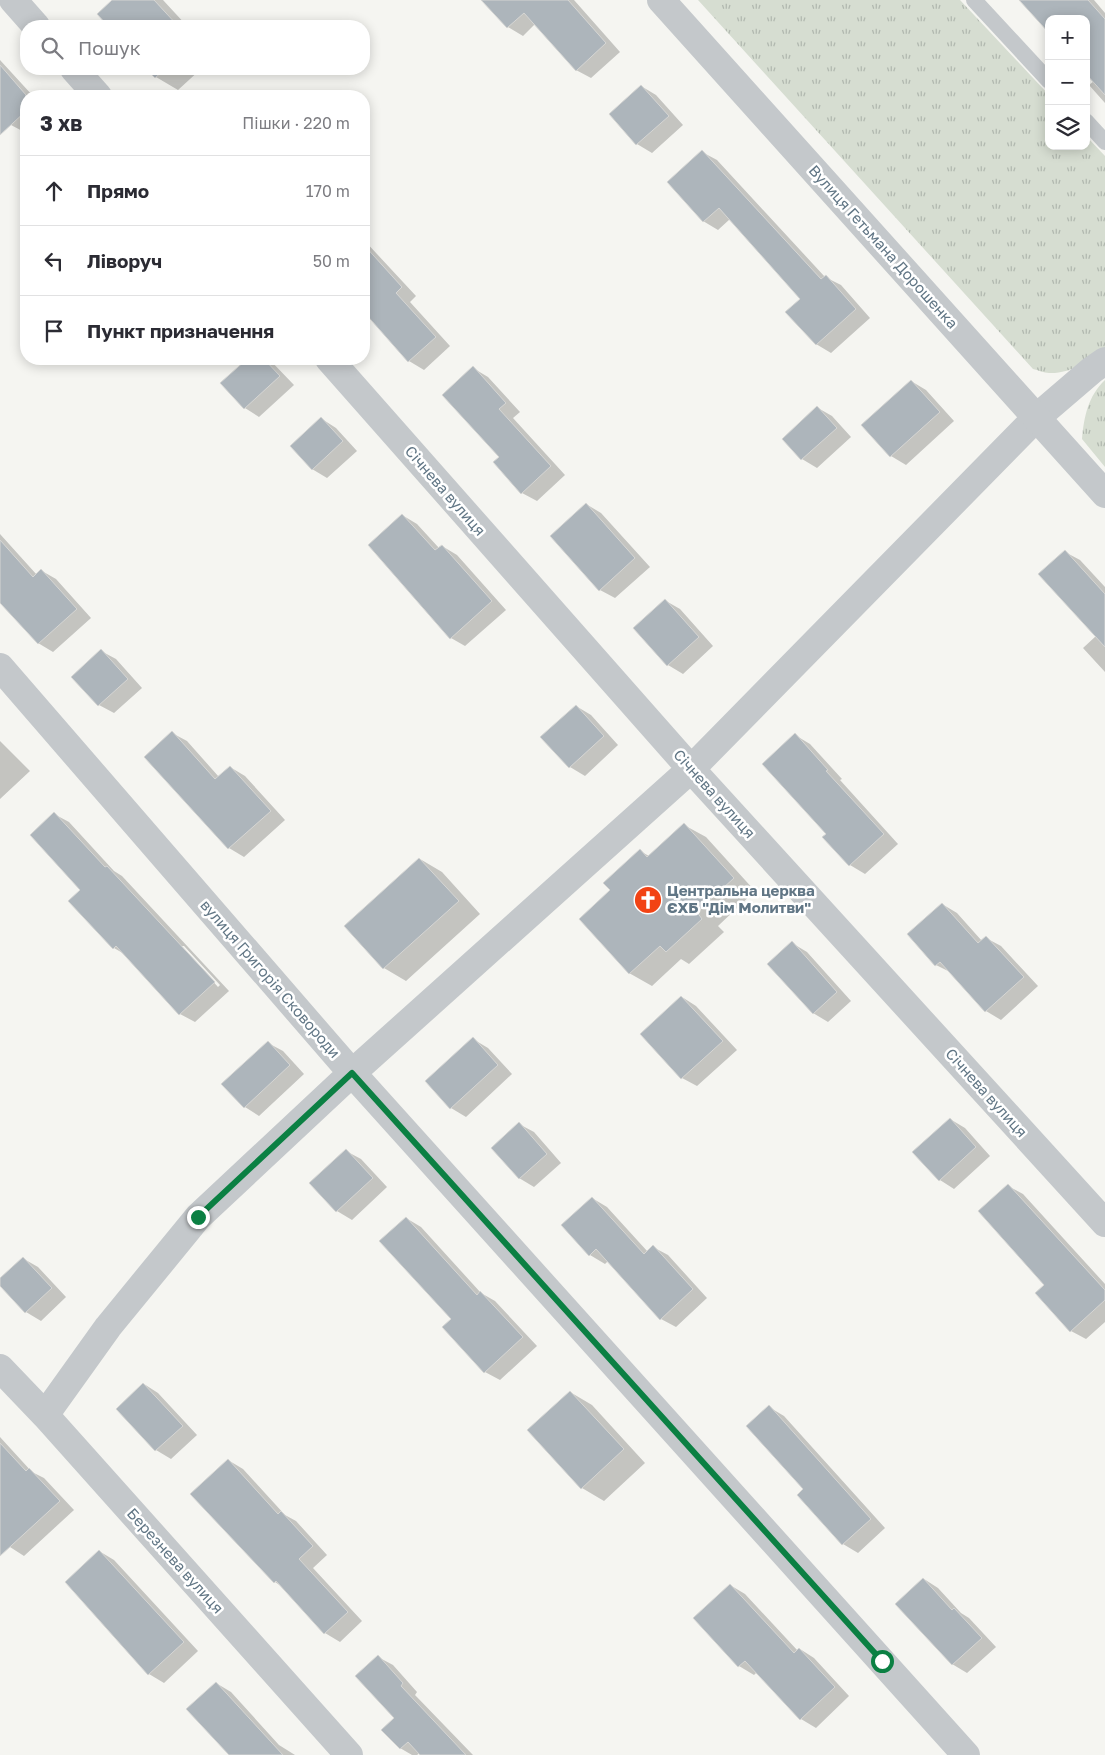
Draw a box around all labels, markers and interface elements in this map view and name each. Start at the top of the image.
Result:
map controls [1045,15,1090,150]
button: + [1045,15,1090,60]
search box [20,20,370,75]
icon: search [38,34,66,62]
text: Пошук [78,36,141,59]
button: − [1045,60,1090,105]
button: layers [1045,105,1090,150]
text: 3 хв [40,110,82,136]
text: Пішки · 220 m [242,113,350,133]
street label: Вулиця Гетьмана Дорошенка [806,161,962,332]
icon: ahead [40,177,68,205]
text: Прямо [87,179,149,202]
text: 170 m [306,181,350,201]
icon: left [40,247,68,275]
text: Ліворуч [87,249,162,272]
text: 50 m [313,251,350,271]
icon: arrive [40,317,68,345]
text: Пункт призначення [87,319,274,342]
street label: Січнева вулиця [402,442,490,539]
street label: Січнева вулиця [670,745,759,841]
place label: Центральна церква ЄХБ "Дім Молитви" [667,881,815,916]
church icon: Центральна церква ЄХБ "Дім Молитви" [633,885,663,915]
street label: вулиця Григорія Сковороди [197,896,344,1061]
street label: Січнева вулиця [942,1044,1031,1140]
route end [187,1206,210,1229]
street label: Березнева вулиця [124,1504,228,1617]
route start [871,1650,894,1673]

